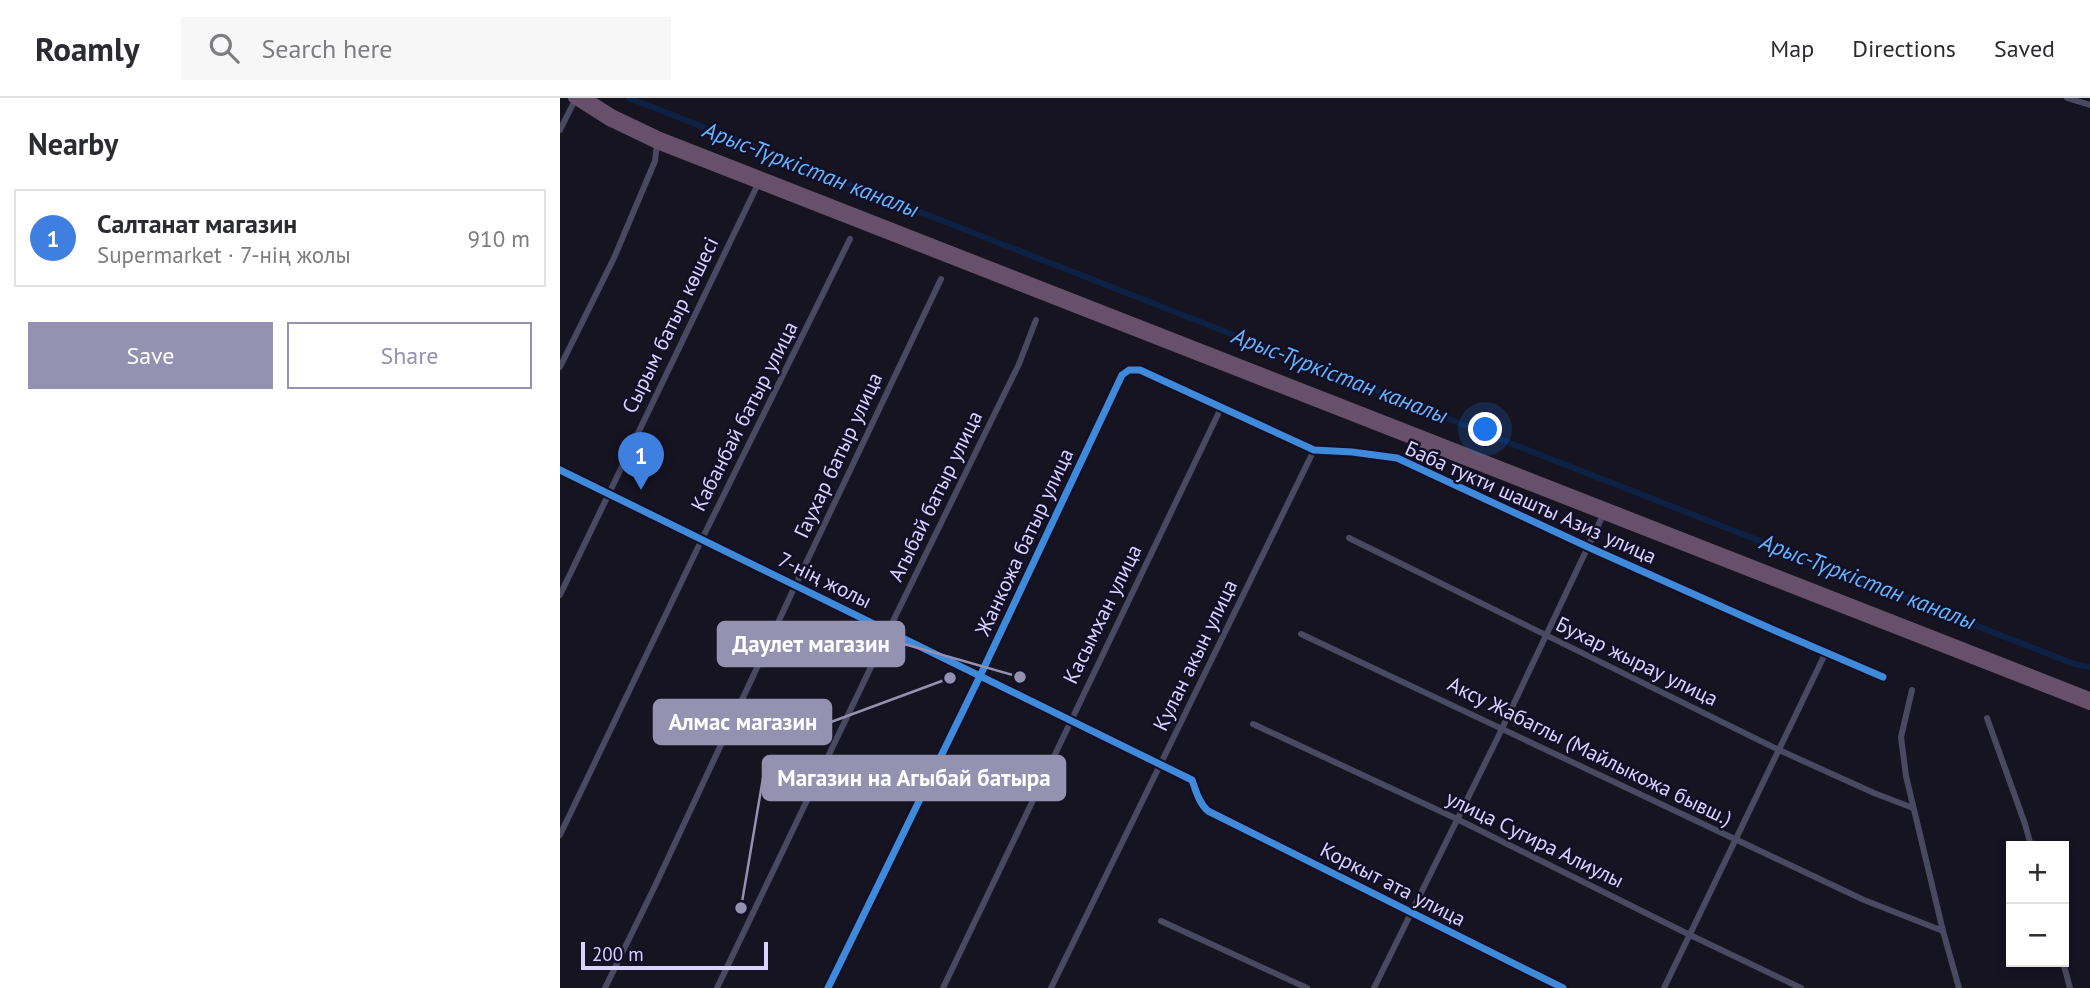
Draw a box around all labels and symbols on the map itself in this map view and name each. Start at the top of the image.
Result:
water label: Арыс-Түркістан каналы [698,114,923,224]
street label: Сырым батыр көшесі [616,232,724,418]
street label: Кабанбай батыр улица [684,317,804,515]
water label: Арыс-Түркістан каналы [1227,320,1452,430]
street label: Гаухар батыр улица [788,368,888,542]
street label: Агыбай батыр улица [882,406,988,586]
your location [1468,412,1502,446]
pin: 1 [618,432,664,490]
street label: Баба тукти шашты Азиз улица [1401,434,1661,570]
street label: Жанкожа батыр улица [968,444,1079,641]
water label: Арыс-Түркістан каналы [1755,526,1980,636]
street label: Касымхан улица [1057,540,1147,688]
street label: 7-нің жолы [774,546,876,614]
street label: Кулан акын улица [1147,575,1243,735]
street label: Бухар жырау улица [1552,610,1722,712]
callout: Даулет магазин [718,622,904,666]
text: Даулет магазин [732,629,890,658]
street label: Аксу Жабаглы (Майлыкожа бывш.) [1443,670,1737,832]
callout: Алмас магазин [654,700,831,744]
text: Алмас магазин [669,707,817,736]
callout: Магазин на Агыбай батыра [763,756,1065,800]
text: Магазин на Агыбай батыра [777,763,1051,792]
street label: улица Сугира Алиулы [1442,784,1628,894]
street label: Коркыт ата улица [1316,836,1470,932]
scale bar [581,939,768,971]

